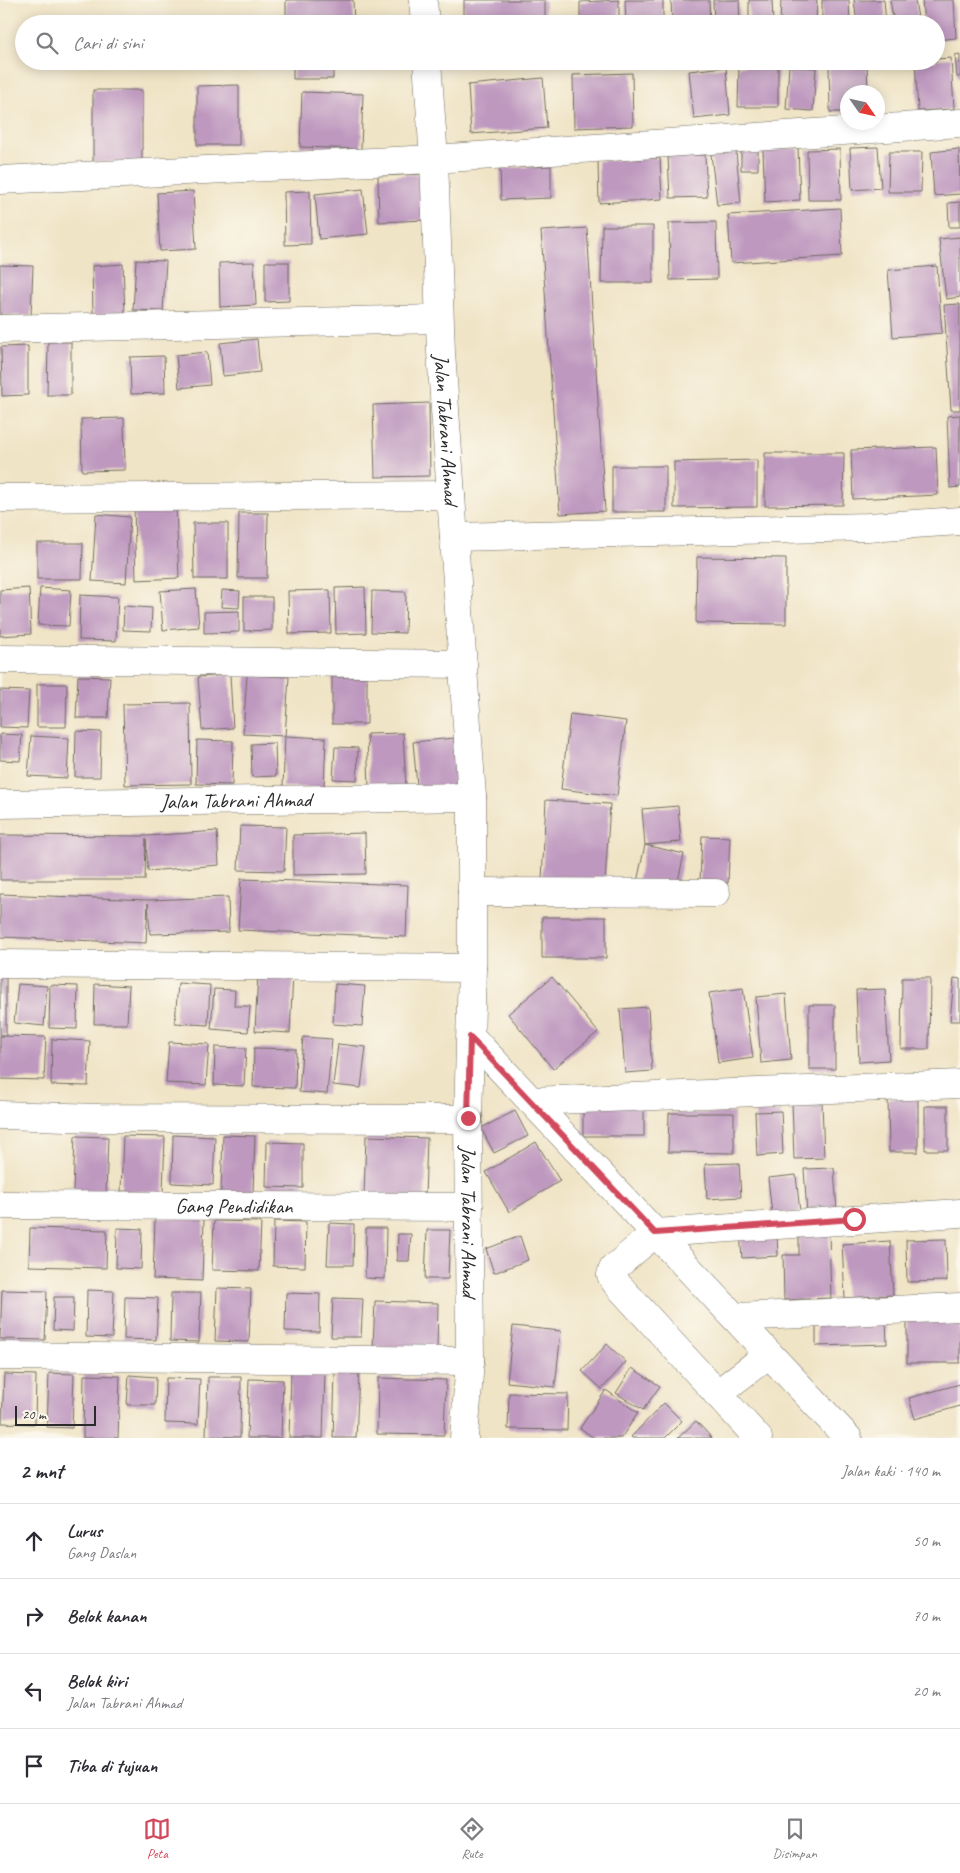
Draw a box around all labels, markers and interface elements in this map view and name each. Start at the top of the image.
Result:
search box [15,15,945,70]
icon: search [33,29,61,57]
text: Cari di sini [73,31,143,55]
north arrow [840,85,885,130]
street label: Jalan Tabrani Ahmad [428,352,465,509]
street label: Jalan Tabrani Ahmad [159,786,315,815]
route end [457,1107,480,1130]
street label: Jalan Tabrani Ahmad [455,1145,483,1301]
street label: Gang Pendidikan [175,1193,293,1219]
route start [843,1208,866,1231]
scale bar [15,1403,96,1426]
text: 20 m [22,1406,46,1423]
text: 2 mnt [20,1458,63,1484]
text: Jalan kaki · 140 m [842,1461,940,1481]
text: Lurus [67,1519,102,1543]
icon: ahead [20,1527,48,1555]
text: 50 m [913,1531,940,1551]
text: Gang Daslan [67,1543,136,1563]
icon: right [20,1602,48,1630]
text: Belok kanan [67,1604,146,1628]
text: 70 m [913,1606,940,1626]
text: Belok kiri [67,1669,127,1693]
icon: left [20,1677,48,1705]
text: 20 m [913,1681,940,1701]
text: Jalan Tabrani Ahmad [67,1693,182,1713]
icon: arrive [20,1752,48,1780]
text: Tiba di tujuan [67,1754,157,1778]
tab: Peta [143,1815,171,1862]
tab: Rute [458,1815,486,1862]
tab: Disimpan [772,1815,817,1862]

